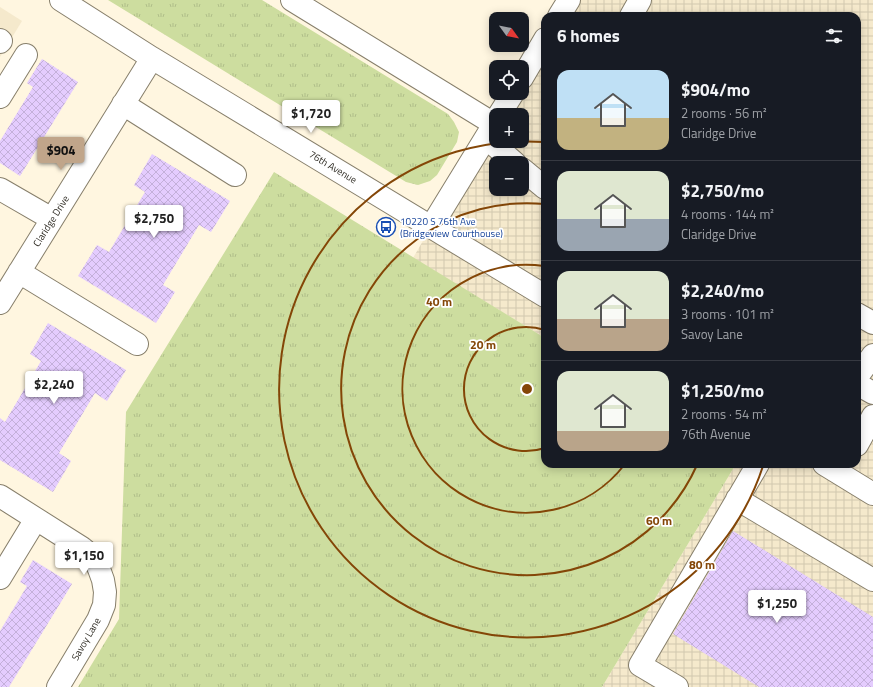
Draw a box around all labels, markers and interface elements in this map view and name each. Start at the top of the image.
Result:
north arrow [489,12,529,52]
map controls [489,12,529,196]
text: 6 homes [557,23,620,49]
icon: filters [823,25,845,47]
button: locate [489,60,529,100]
text: $904/mo [681,77,750,103]
icon: home [589,86,637,134]
pin: $1,720 [278,100,344,134]
text: $1,720 [291,103,331,123]
text: 2 rooms · 56 m² [681,103,767,123]
button: + [489,108,529,148]
text: Claridge Drive [681,123,756,143]
pin: $904 [37,137,85,171]
text: $904 [46,140,76,160]
street label: 76th Avenue [306,147,360,187]
button: − [489,156,529,196]
text: $2,750/mo [681,178,764,204]
icon: home [589,187,637,235]
street label: Claridge Drive [29,192,73,250]
text: 4 rooms · 144 m² [681,204,774,224]
pin: $2,750 [121,205,187,239]
text: $2,750 [134,208,174,228]
place label: 10220 S 76th Ave (Bridgeview Courthouse) [400,214,503,241]
bus stop icon: 10220 S 76th Ave (Bridgeview Courthouse) [375,216,397,238]
text: Claridge Drive [681,224,756,244]
text: $2,240/mo [681,278,764,304]
icon: home [589,287,637,335]
text: 40 m [426,292,452,311]
text: 3 rooms · 101 m² [681,304,774,324]
text: Savoy Lane [681,324,743,344]
text: 20 m [470,335,496,354]
pin: $2,240 [21,371,87,405]
text: $2,240 [34,374,74,394]
text: $1,250/mo [681,378,764,404]
centre of rings [520,382,534,396]
icon: home [589,387,637,435]
text: 2 rooms · 54 m² [681,404,767,424]
text: 76th Avenue [681,424,751,444]
text: 60 m [646,511,672,530]
pin: $1,150 [51,542,117,576]
text: $1,150 [64,545,104,565]
text: 80 m [689,555,715,574]
pin: $1,250 [744,590,810,624]
text: $1,250 [757,593,797,613]
street label: Savoy Lane [68,615,104,663]

